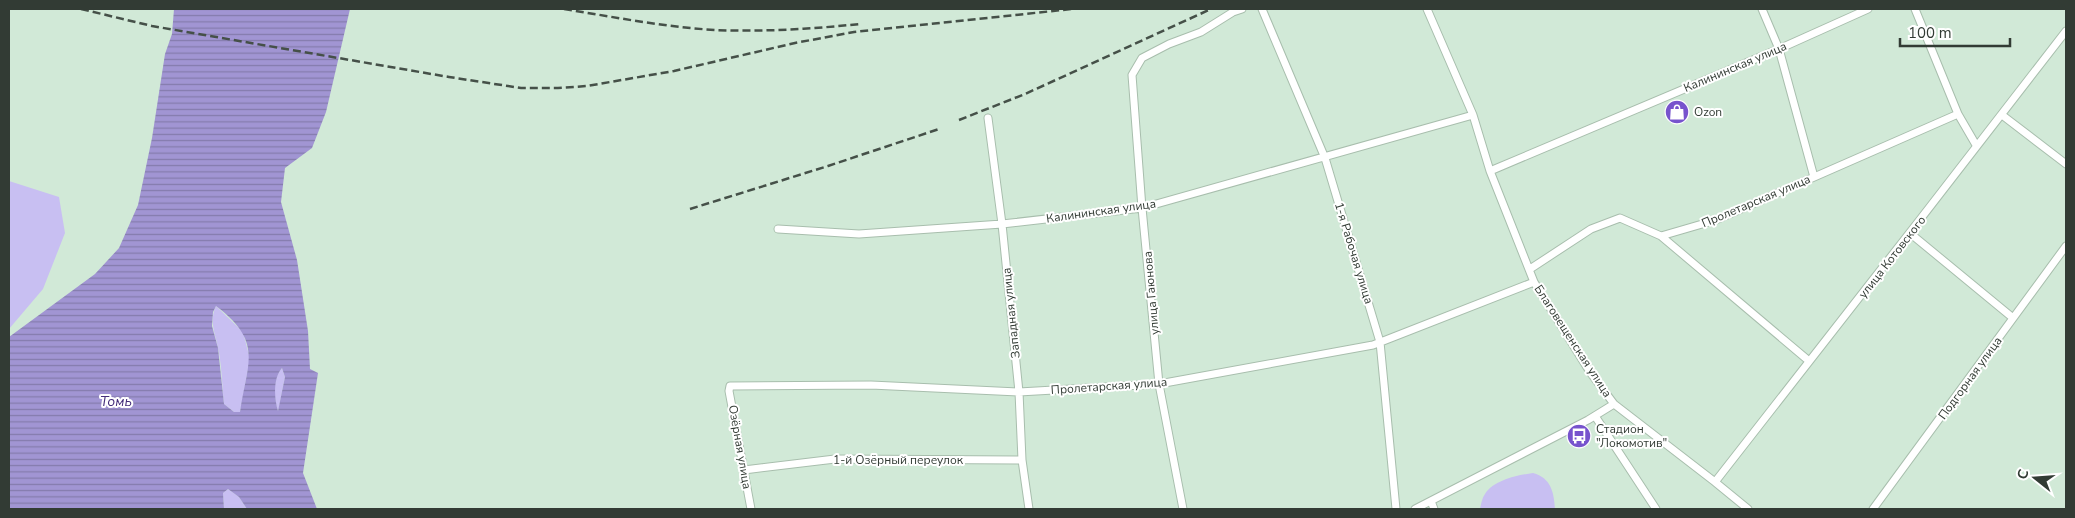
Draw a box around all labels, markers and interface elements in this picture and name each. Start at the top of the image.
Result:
scale bar [1900,15,2010,47]
text: 100 m [1908,23,1952,43]
street label: Калининская улица [1681,38,1789,96]
shop icon: Ozon [1664,99,1690,125]
place label: Ozon [1694,104,1722,120]
street label: Пролетарская улица [1699,171,1813,231]
street label: Калининская улица [1045,195,1157,227]
street label: 1-я Рабочая улица [1331,200,1377,306]
street label: улица Котовского [1855,212,1929,301]
street label: улица Гаюнова [1139,250,1163,336]
street label: Западная улица [998,267,1024,359]
street label: Благовещенская улица [1531,282,1615,400]
street label: Подгорная улица [1935,333,2005,423]
street label: Пролетарская улица [1050,374,1168,398]
water label: Томь [100,392,132,411]
street label: Озёрная улица [725,404,755,490]
place label: Стадион "Локомотив" [1596,421,1667,451]
bus stop icon: Стадион "Локомотив" [1566,423,1592,449]
street label: 1-й Озёрный переулок [833,452,964,468]
north arrow [2010,453,2060,503]
text: С [2013,467,2034,482]

